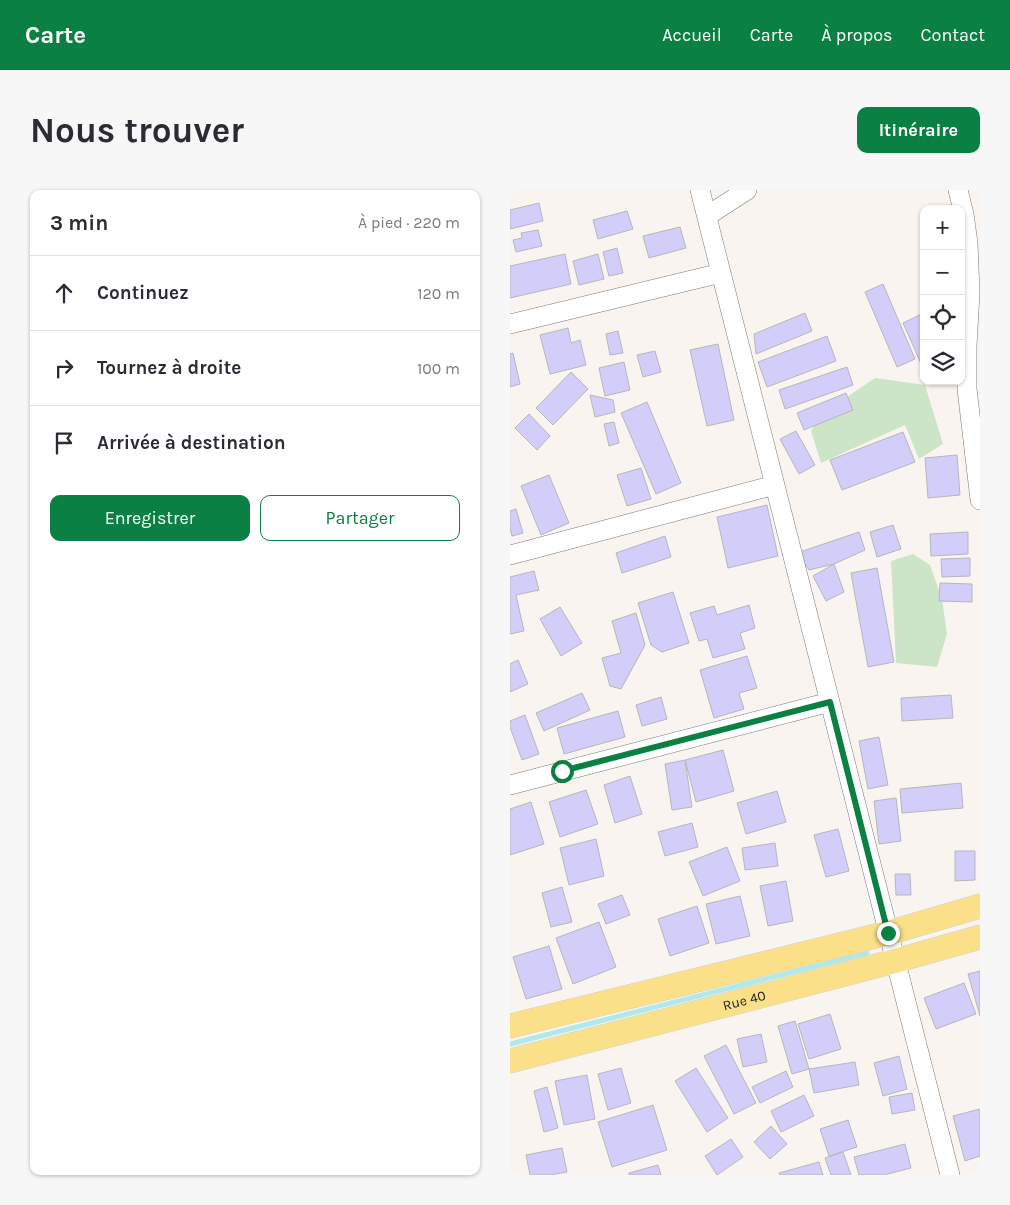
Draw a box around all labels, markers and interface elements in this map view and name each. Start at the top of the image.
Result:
text: Carte [25,21,86,49]
text: Accueil [662,24,722,46]
text: Carte [750,24,793,46]
text: À propos [821,24,893,46]
text: Contact [921,24,985,46]
button: Itinéraire [857,107,980,153]
text: Nous trouver [30,110,244,151]
map controls [920,205,965,385]
button: + [920,205,965,250]
text: 3 min [50,211,108,235]
text: À pied · 220 m [358,213,460,232]
button: − [920,250,965,295]
icon: ahead [50,279,78,307]
text: Continuez [97,282,189,304]
text: 120 m [417,284,460,303]
button: locate [920,295,965,340]
button: layers [920,340,965,385]
icon: right [50,354,78,382]
text: Tournez à droite [97,357,241,379]
text: 100 m [417,359,460,378]
icon: arrive [50,429,78,457]
text: Arrivée à destination [97,432,286,454]
button: Enregistrer [50,495,250,541]
button: Partager [260,495,460,541]
route start [551,760,574,783]
route end [877,922,900,945]
street label: Rue 40 [721,987,768,1014]

